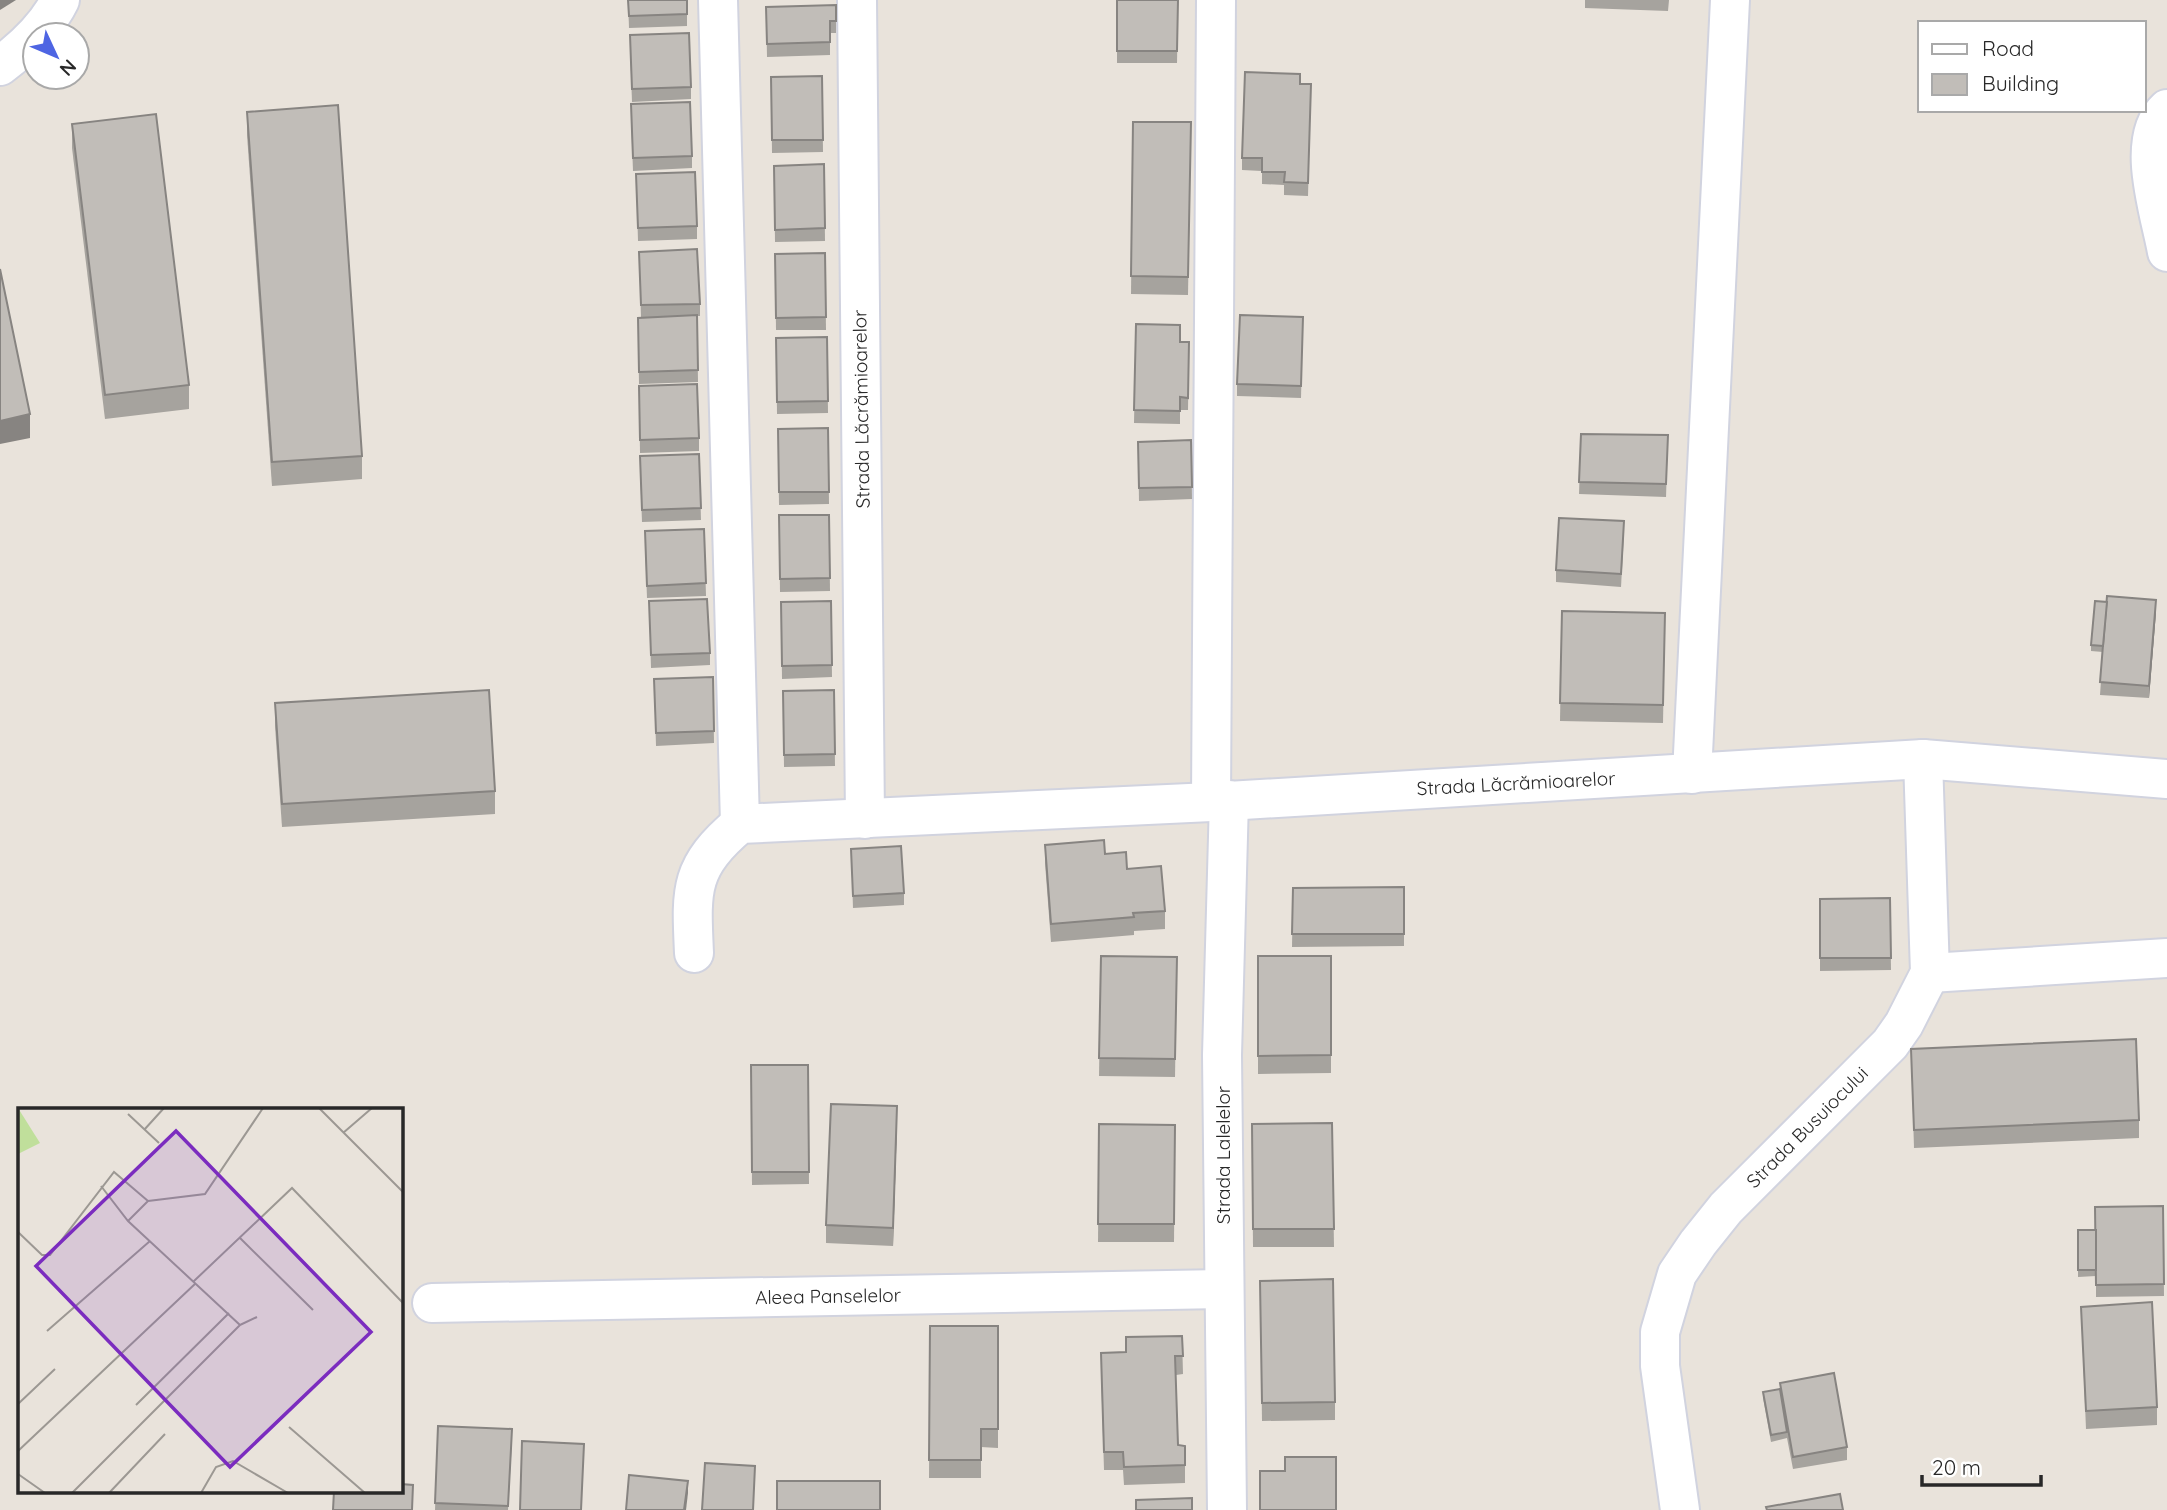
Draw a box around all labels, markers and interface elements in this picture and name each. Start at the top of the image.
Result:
north arrow [21,21,91,91]
legend [1918,21,2146,112]
text: Road [1982,35,2034,61]
text: N [55,54,82,81]
text: Building [1982,70,2059,96]
street label: Strada Lăcrămioarelor [847,309,875,509]
street label: Strada Lăcrămioarelor [1416,766,1617,800]
street label: Strada Busuiocului [1741,1061,1873,1193]
street label: Strada Lalelelor [1211,1085,1235,1224]
inset map [18,1108,402,1492]
street label: Aleea Panselelor [755,1283,902,1309]
scale bar [1922,1444,2041,1488]
text: 20 m [1932,1454,1981,1480]

